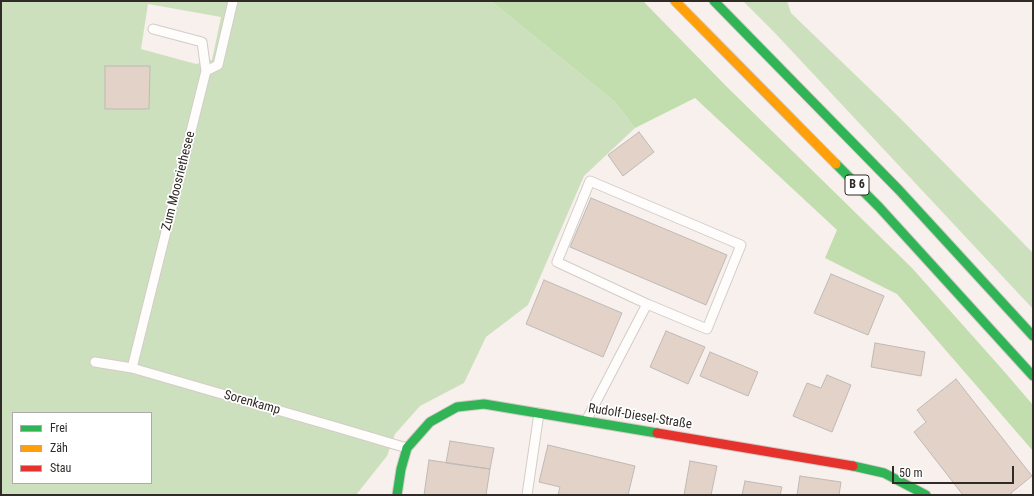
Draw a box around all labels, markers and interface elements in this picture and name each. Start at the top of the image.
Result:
street label: Zum Moosriethesee [159,130,199,232]
road number: B 6 [845,175,869,195]
street label: Sorenkamp [222,388,282,418]
street label: Rudolf-Diesel-Straße [587,401,693,433]
legend [12,412,152,484]
text: Frei [50,421,68,435]
text: Zäh [50,441,68,455]
scale bar [894,458,1016,484]
text: Stau [50,461,71,475]
text: 50 m [899,466,923,480]

